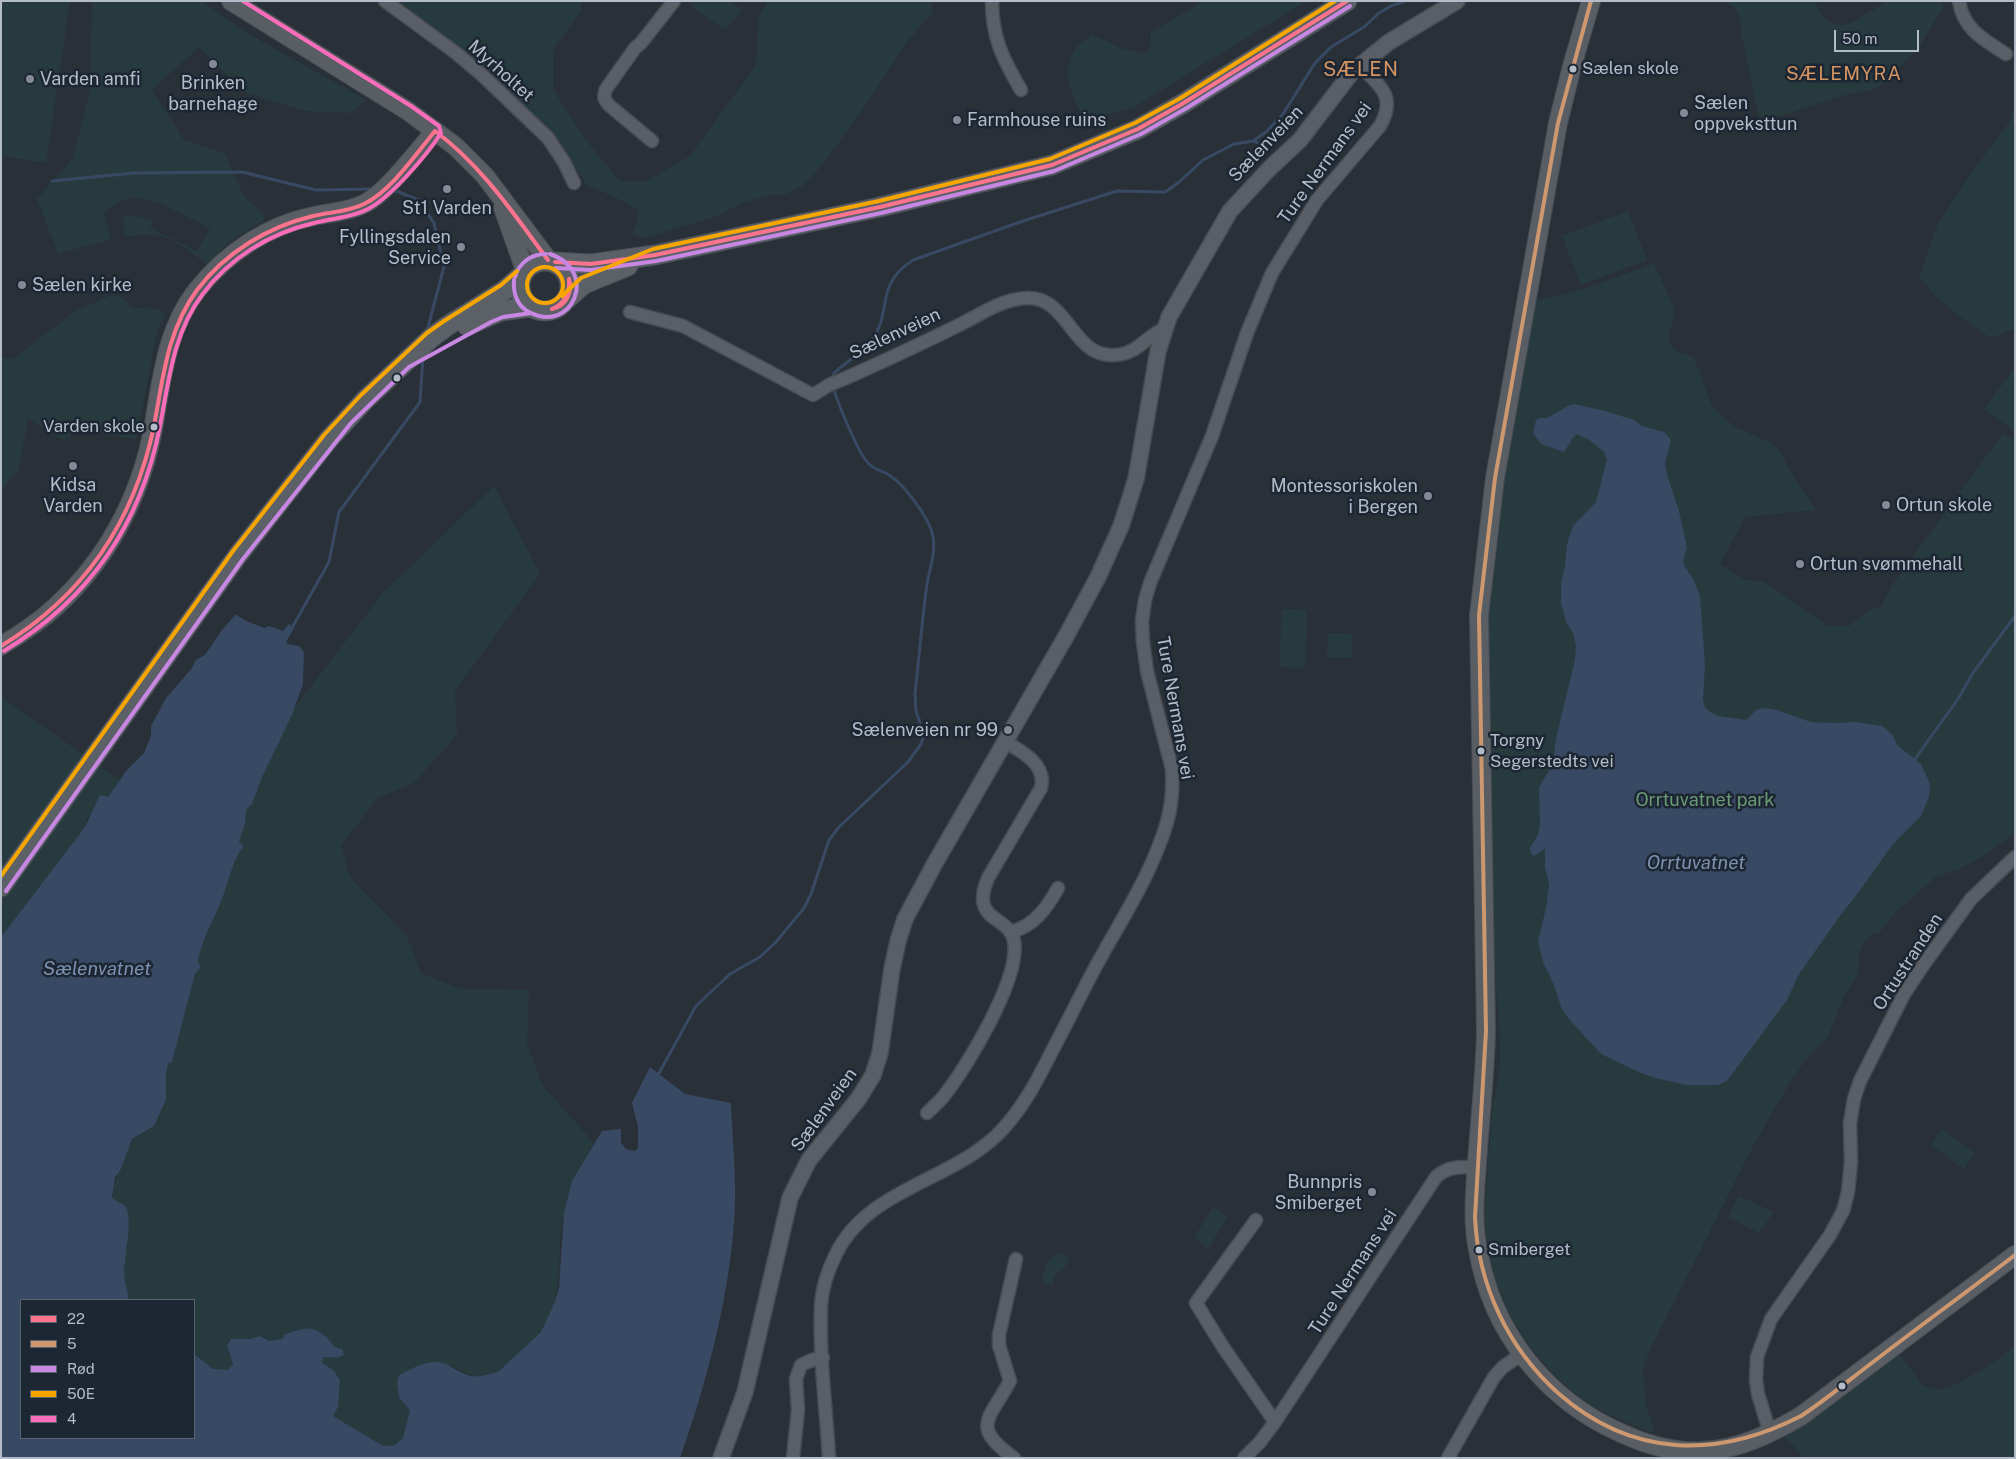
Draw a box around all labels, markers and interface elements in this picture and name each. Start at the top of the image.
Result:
scale bar [1836,20,1921,52]
text: 50 m [1842,30,1877,47]
street label: Myrholtet [464,36,538,106]
marker: Brinken barnehage [207,58,219,70]
district label: SÆLEN [1322,58,1400,82]
place label: Sælen skole [1582,59,1679,79]
district label: SÆLEMYRA [1785,63,1903,85]
marker: Sælen skole [1568,64,1578,74]
place label: Varden amfi [40,68,141,90]
place label: Brinken barnehage [168,72,258,115]
marker: Varden amfi [24,73,36,85]
place label: Sælen oppveksttun [1694,92,1797,134]
street label: Ture Nermans vei [1274,98,1376,228]
street label: Sælenveien [1224,101,1308,187]
marker: Sælen oppveksttun [1678,107,1690,119]
place label: Farmhouse ruins [967,109,1106,131]
marker: Farmhouse ruins [951,114,963,126]
marker: St1 Varden [441,183,453,195]
place label: St1 Varden [402,197,492,219]
place label: Fyllingsdalen Service [339,226,451,268]
marker: Fyllingsdalen Service [455,241,467,253]
place label: Sælen kirke [32,274,132,296]
marker: Sælen kirke [16,279,28,291]
street label: Sælenveien [846,304,944,364]
unlabelled marker [392,373,402,383]
place label: Varden skole [43,417,145,437]
marker: Varden skole [149,422,159,432]
marker: Kidsa Varden [67,460,79,472]
place label: Kidsa Varden [43,474,103,516]
place label: Montessoriskolen i Bergen [1271,475,1418,518]
marker: Montessoriskolen i Bergen [1422,490,1434,502]
place label: Ortun skole [1896,494,1992,516]
marker: Ortun skole [1880,499,1892,511]
place label: Ortun svømmehall [1810,553,1963,575]
marker: Ortun svømmehall [1794,558,1806,570]
street label: Ture Nermans vei [1152,635,1198,781]
place label: Sælenveien nr 99 [852,719,998,741]
marker: Sælenveien nr 99 [1002,724,1014,736]
place label: Torgny Segerstedts vei [1490,731,1614,771]
marker: Torgny Segerstedts vei [1476,746,1486,756]
park label: Orrtuvatnet park [1636,789,1774,811]
water label: Orrtuvatnet [1647,852,1745,874]
street label: Ortustranden [1869,909,1947,1015]
water label: Sælenvatnet [43,958,151,980]
street label: Sælenveien [787,1064,861,1156]
place label: Bunnpris Smiberget [1274,1171,1362,1214]
marker: Bunnpris Smiberget [1366,1186,1378,1198]
street label: Ture Nermans vei [1304,1205,1402,1339]
place label: Smiberget [1488,1240,1571,1260]
marker: Smiberget [1474,1245,1484,1255]
legend [20,1299,195,1439]
text: 22 [67,1310,85,1327]
text: 5 [67,1335,77,1352]
text: Rød [67,1360,95,1377]
unlabelled marker [1837,1381,1847,1391]
text: 50E [67,1385,95,1402]
text: 4 [67,1410,76,1427]

